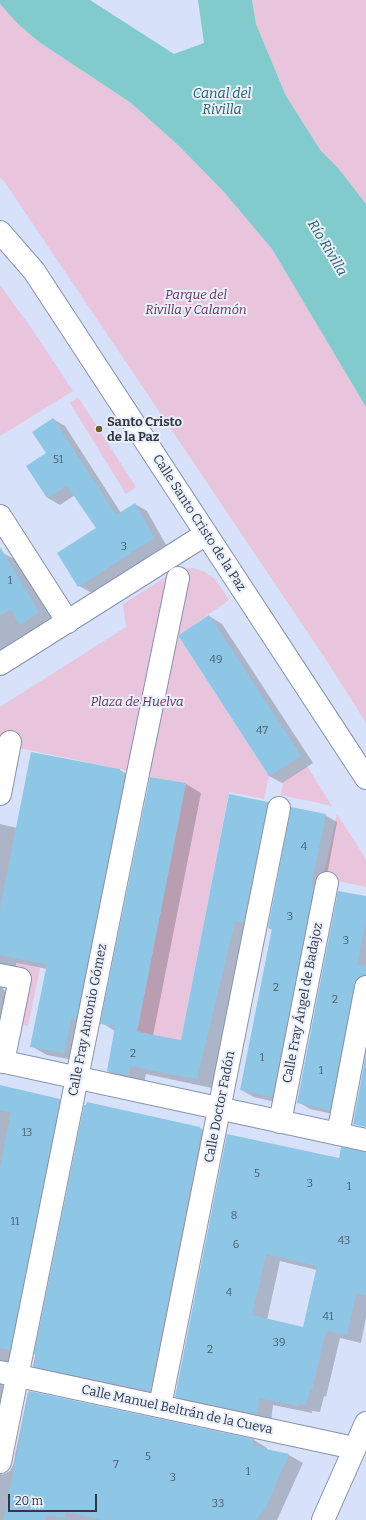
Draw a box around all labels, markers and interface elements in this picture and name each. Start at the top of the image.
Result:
water label: Canal del Rivilla [193,86,251,118]
water label: Río Rivilla [304,217,350,279]
park label: Parque del Rivilla y Calamón [145,287,247,318]
place label: Santo Cristo de la Paz [107,414,182,445]
marker: Santo Cristo de la Paz [94,424,104,434]
street label: Calle Santo Cristo de la Paz [149,452,249,594]
house number: 51 [53,453,63,467]
house number: 3 [121,540,127,554]
house number: 1 [8,574,12,588]
house number: 49 [210,653,222,667]
park label: Plaza de Huelva [90,694,184,710]
house number: 47 [256,724,268,738]
house number: 4 [301,840,307,854]
house number: 3 [287,910,293,924]
street label: Calle Fray Ángel de Badajoz [280,921,326,1085]
house number: 3 [343,934,349,948]
street label: Calle Fray Antonio Gómez [66,942,110,1098]
house number: 2 [273,981,279,995]
house number: 2 [332,993,338,1007]
house number: 2 [130,1047,136,1061]
street label: Calle Doctor Fadón [202,1050,238,1164]
house number: 1 [260,1051,264,1065]
house number: 1 [319,1064,323,1078]
house number: 13 [22,1126,32,1140]
house number: 5 [254,1167,260,1181]
house number: 3 [307,1177,313,1191]
house number: 1 [347,1180,351,1194]
house number: 8 [231,1209,237,1223]
house number: 11 [11,1215,19,1229]
house number: 43 [338,1234,350,1248]
house number: 6 [233,1238,239,1252]
house number: 4 [226,1286,232,1300]
house number: 41 [323,1310,333,1324]
house number: 39 [273,1336,285,1350]
house number: 2 [207,1343,213,1357]
street label: Calle Manuel Beltrán de la Cueva [80,1382,274,1438]
house number: 5 [145,1450,151,1464]
house number: 7 [113,1458,119,1472]
house number: 1 [246,1465,250,1479]
house number: 3 [170,1471,176,1485]
scale bar [10,1486,99,1512]
text: 20 m [15,1494,43,1508]
house number: 33 [212,1497,224,1511]

